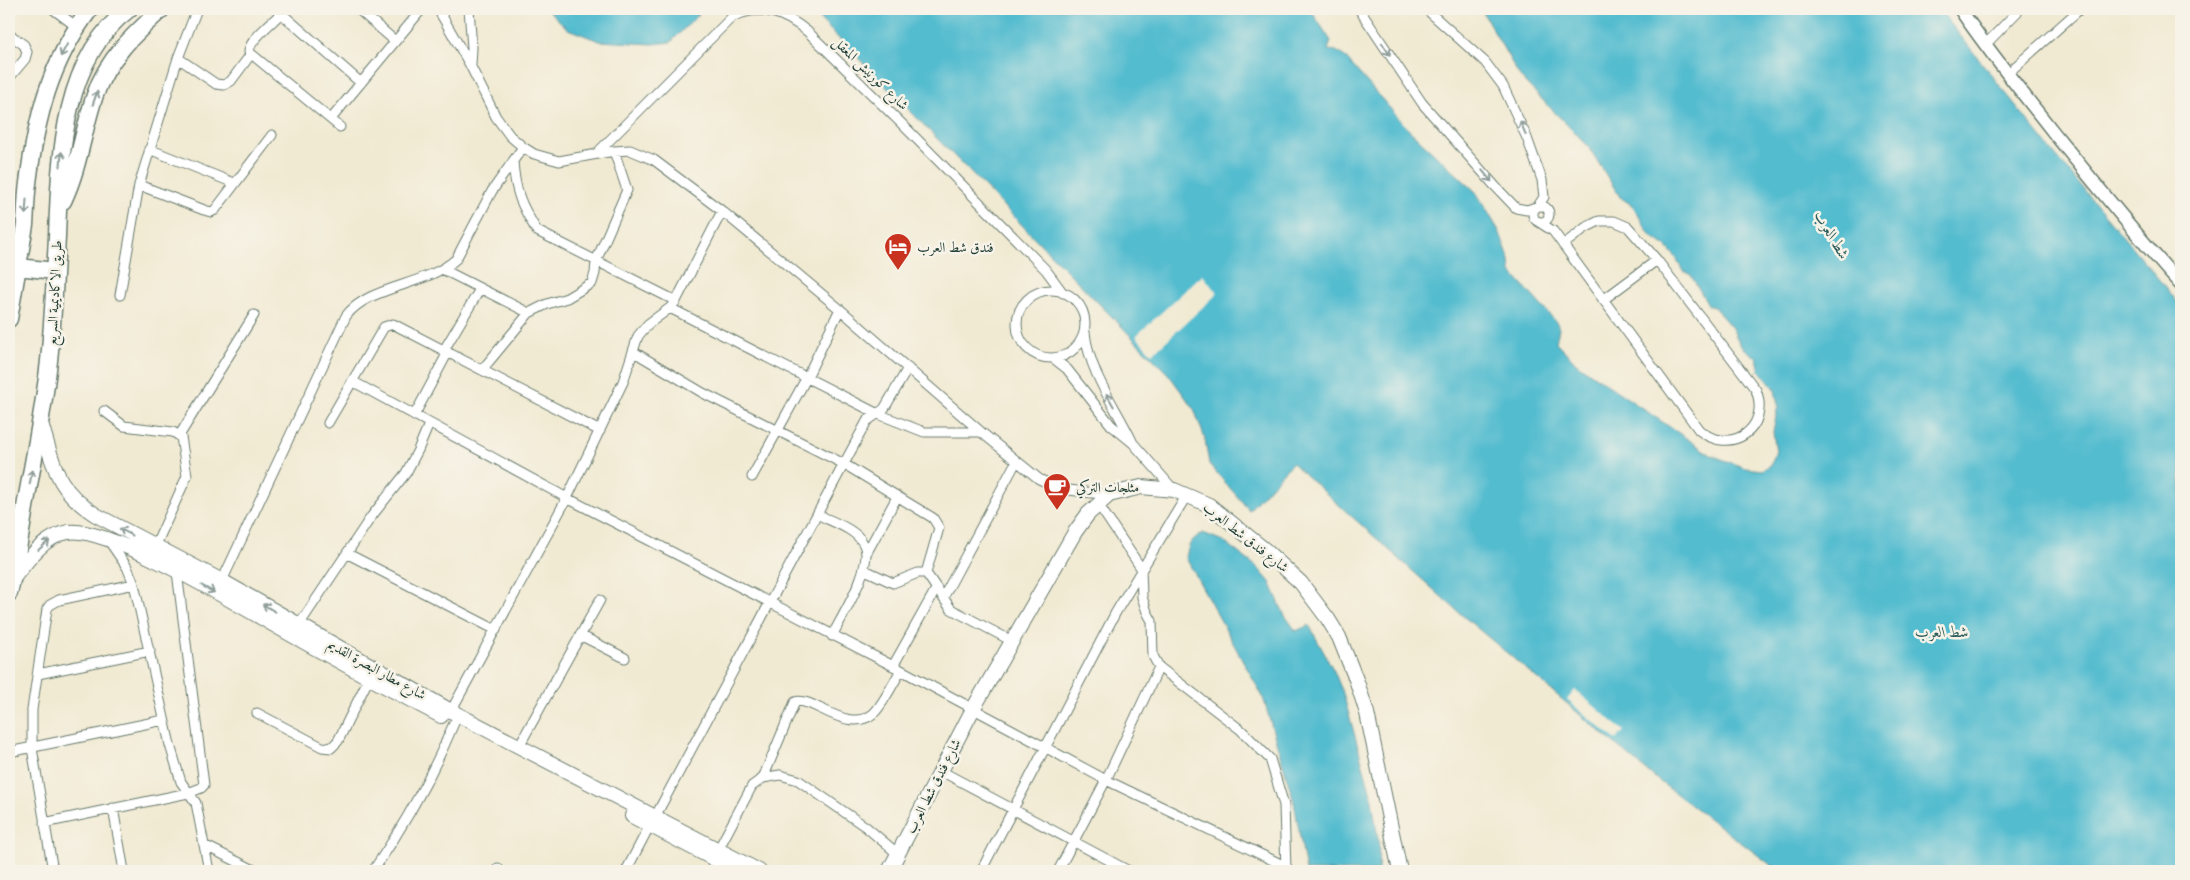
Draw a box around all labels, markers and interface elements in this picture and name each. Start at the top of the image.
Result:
street label: شارع كورنيش المعقل [827,33,912,116]
one-way arrow [1381,42,1391,56]
one-way arrow [59,43,69,58]
one-way arrow [91,90,100,106]
one-way arrow [1518,121,1527,136]
one-way arrow [56,151,65,167]
one-way arrow [1481,170,1493,183]
one-way arrow [21,198,31,214]
water label: شط العرب [1810,207,1853,263]
hotel icon: فندق شط العرب [883,232,913,271]
place label: فندق شط العرب [917,239,994,257]
street label: طريق الاكاديمية السريع [43,240,71,346]
one-way arrow [1105,393,1115,408]
one-way arrow [26,469,36,485]
cafe icon: مثلجات التركي [1042,472,1072,511]
place label: مثلجات التركي [1076,478,1139,499]
street label: شارع فندق شط العرب [1198,499,1292,579]
one-way arrow [118,527,133,537]
one-way arrow [37,539,50,550]
one-way arrow [200,584,214,594]
one-way arrow [262,603,277,612]
water label: شط العرب [1915,623,1969,642]
street label: شارع مطار البصرة القديم [323,635,429,707]
street label: شارع فندق شط العرب [902,736,967,838]

